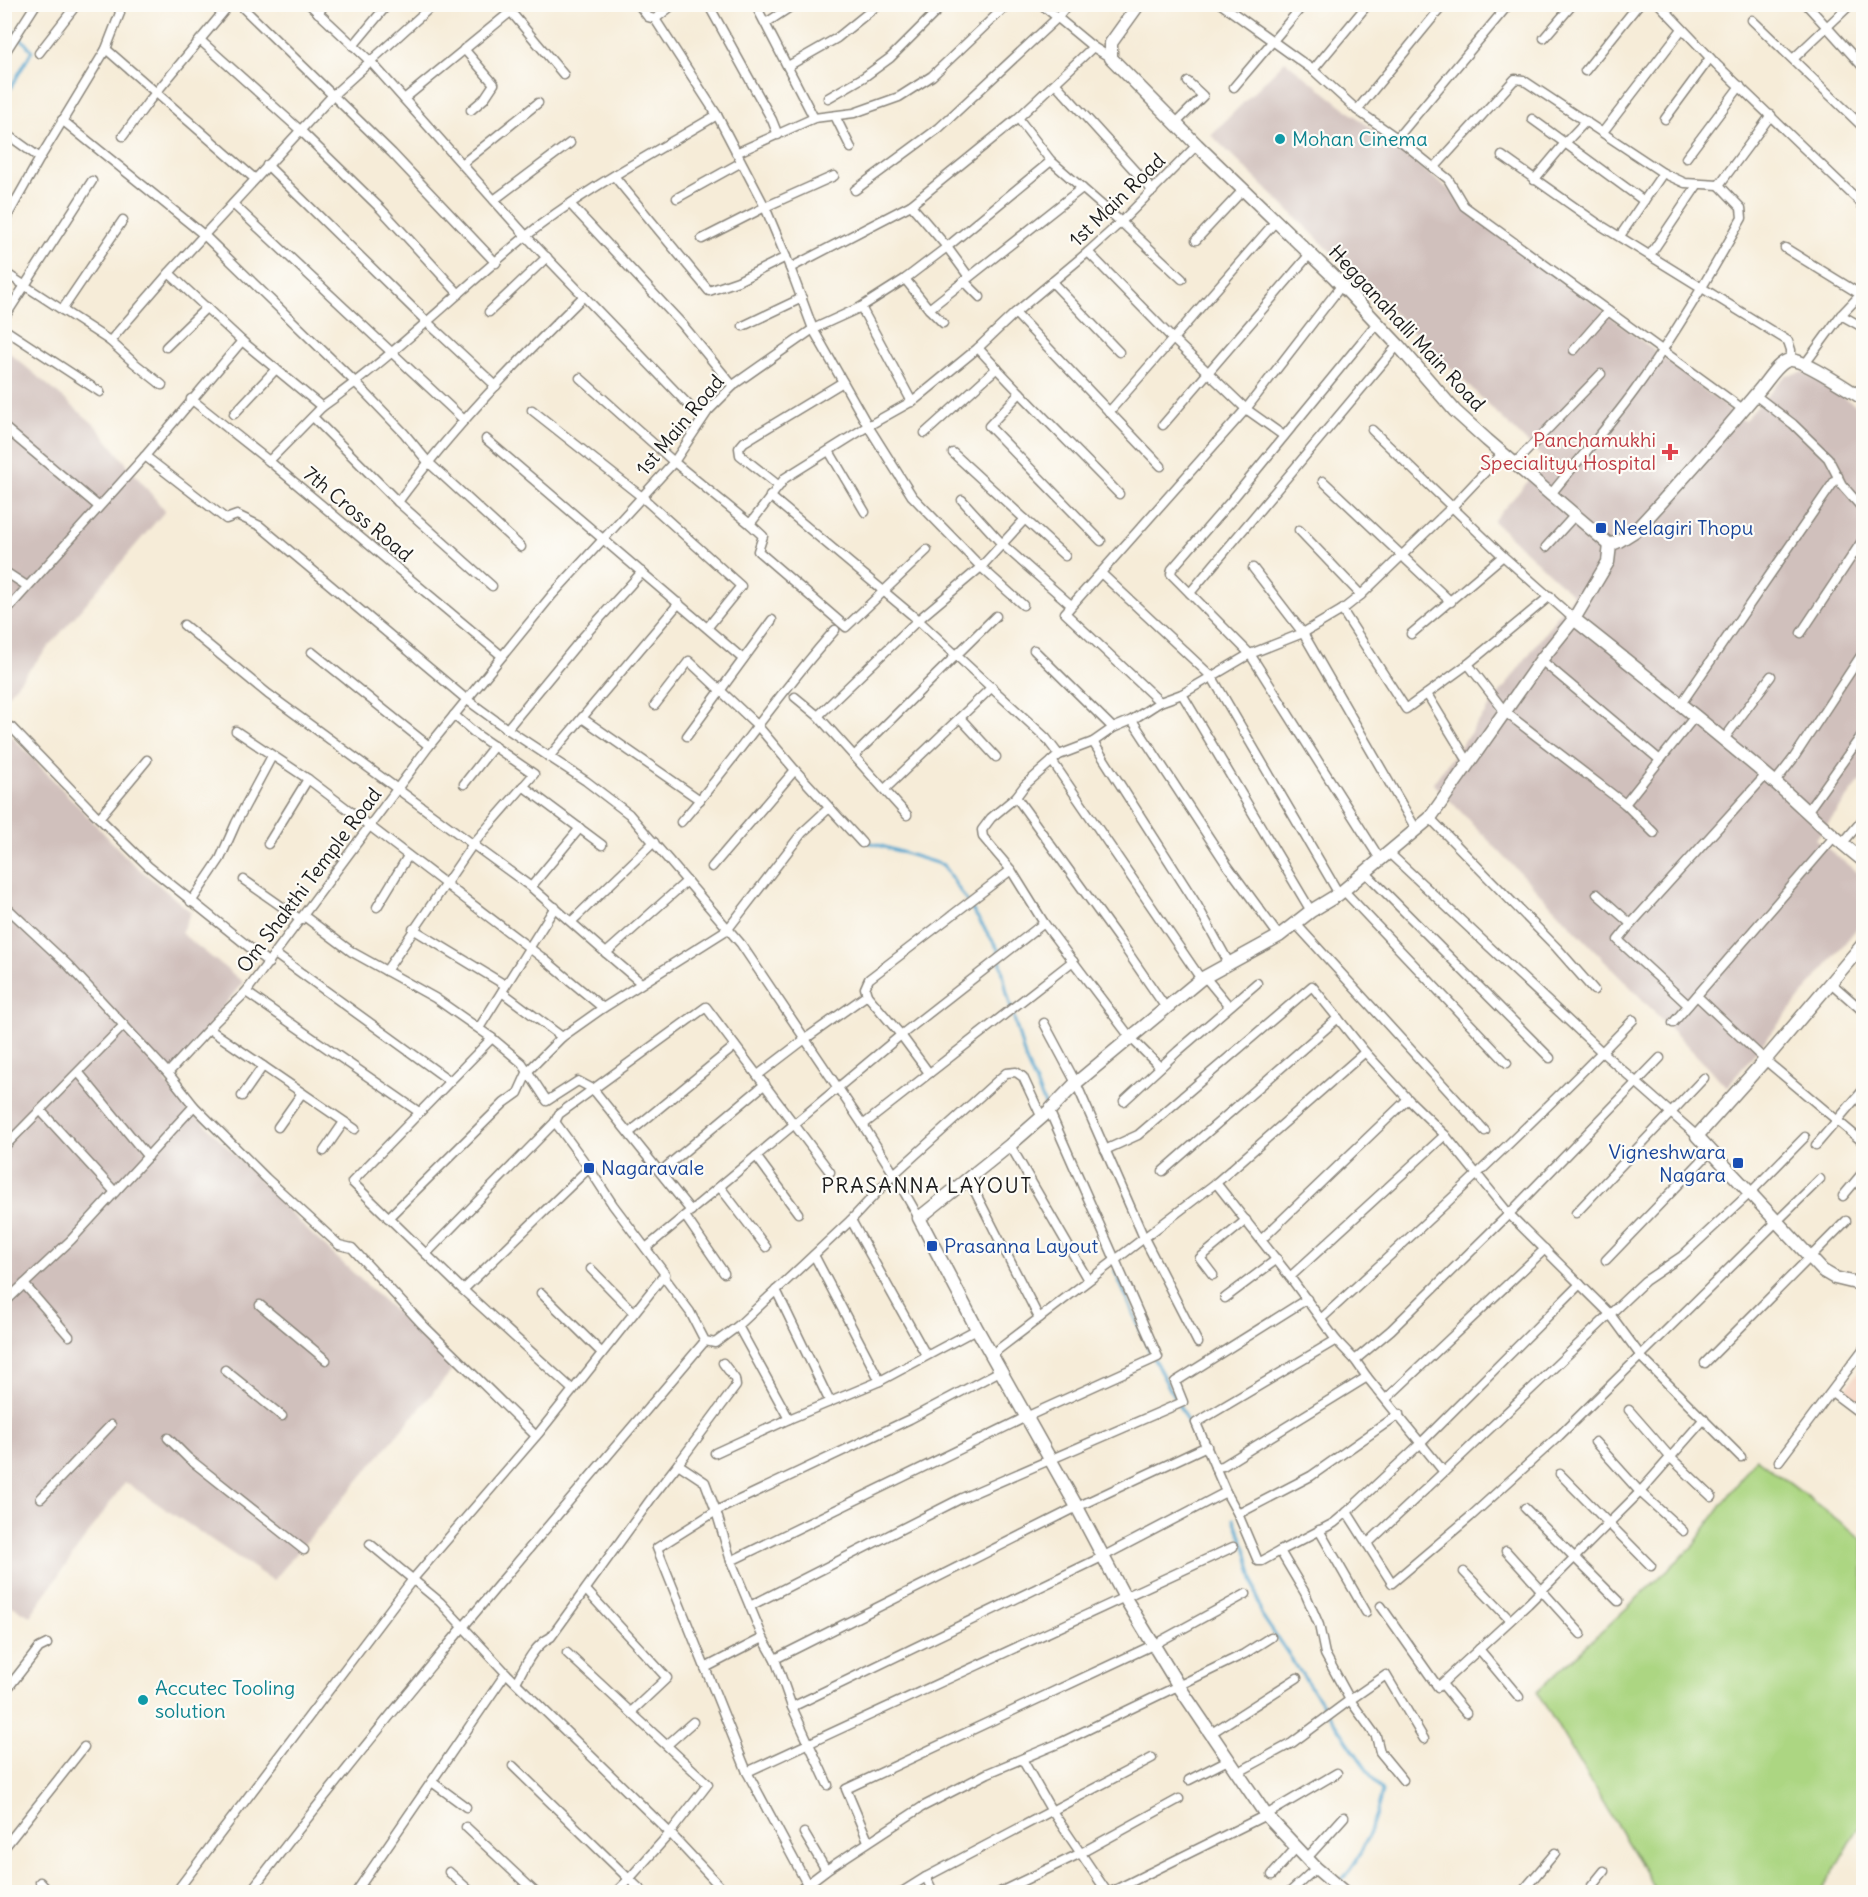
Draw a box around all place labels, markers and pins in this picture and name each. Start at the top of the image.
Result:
place label: Mohan Cinema [1292,126,1428,151]
marker: Mohan Cinema [1273,132,1287,146]
place label: Panchamukhi Specialityu Hospital [1480,427,1656,475]
marker: Panchamukhi Specialityu Hospital [1661,443,1679,461]
place label: Neelagiri Thopu [1613,515,1753,540]
marker: Neelagiri Thopu [1594,521,1608,535]
place label: Vigneshwara Nagara [1609,1139,1726,1187]
place label: Nagaravale [601,1155,704,1180]
marker: Vigneshwara Nagara [1731,1156,1745,1170]
marker: Nagaravale [582,1161,596,1175]
place label: Prasanna Layout [944,1233,1099,1258]
marker: Prasanna Layout [925,1239,939,1253]
place label: Accutec Tooling solution [155,1675,295,1723]
marker: Accutec Tooling solution [136,1693,150,1707]

